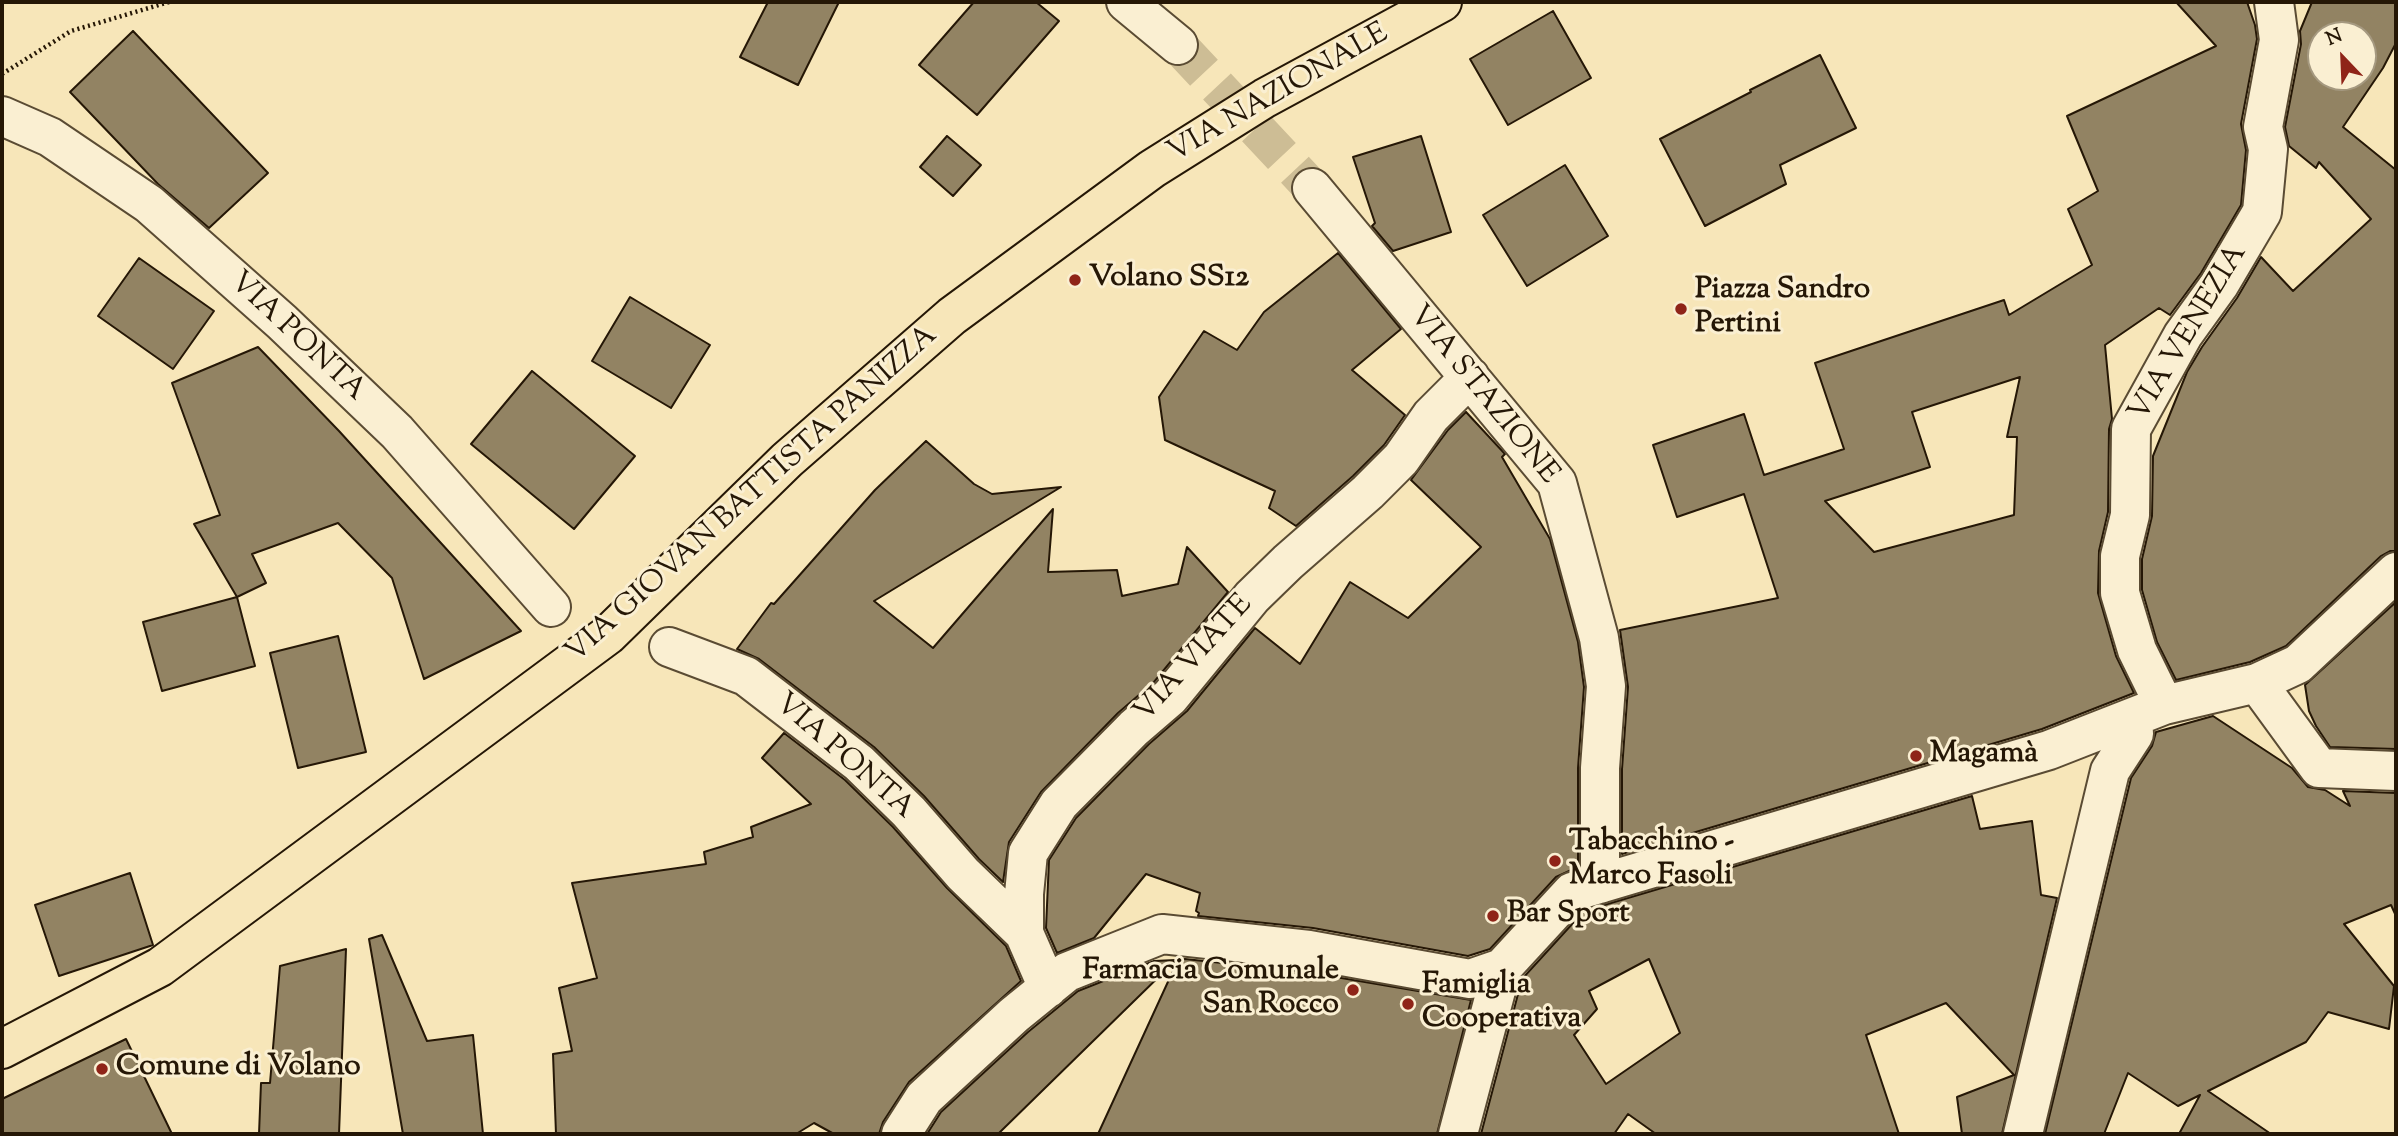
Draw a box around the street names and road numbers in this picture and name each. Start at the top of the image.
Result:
street label: VIA NAZIONALE [1162,17,1396,173]
street label: VIA VENEZIA [2123,239,2257,429]
street label: VIA PONTA [220,266,372,410]
street label: VIA STAZIONE [1399,299,1565,493]
street label: VIA GIOVAN BATTISTA PANIZZA [560,319,946,673]
street label: VIA VIATE [1128,589,1262,731]
street label: VIA PONTA [766,687,920,829]

